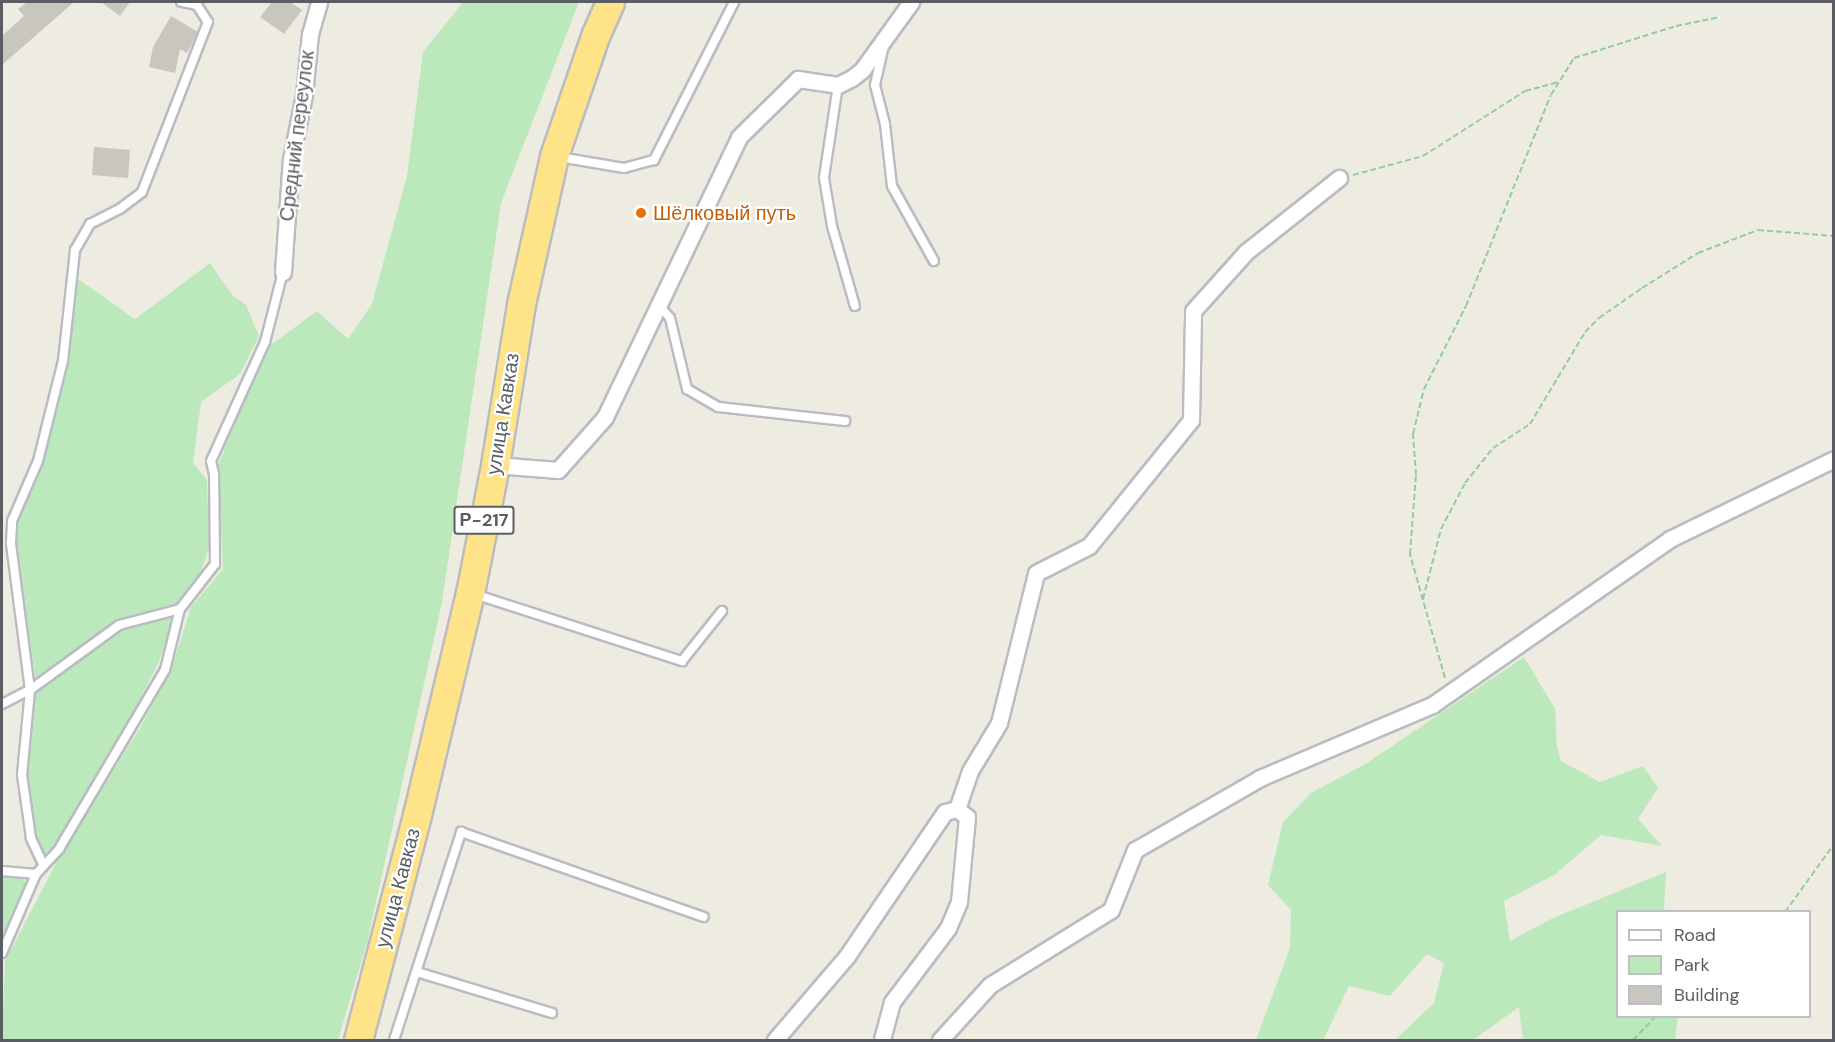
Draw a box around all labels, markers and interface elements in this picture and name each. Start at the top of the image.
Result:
street label: Средний переулок [275,49,319,223]
place label: Шёлковый путь [653,201,796,225]
marker: Шёлковый путь [634,206,648,220]
street label: улица Кавказ [482,351,524,477]
road number: Р-217 [452,505,516,535]
street label: улица Кавказ [370,826,426,950]
legend [1616,910,1811,1018]
text: Road [1674,923,1716,947]
text: Park [1674,953,1710,977]
text: Building [1674,983,1739,1007]

